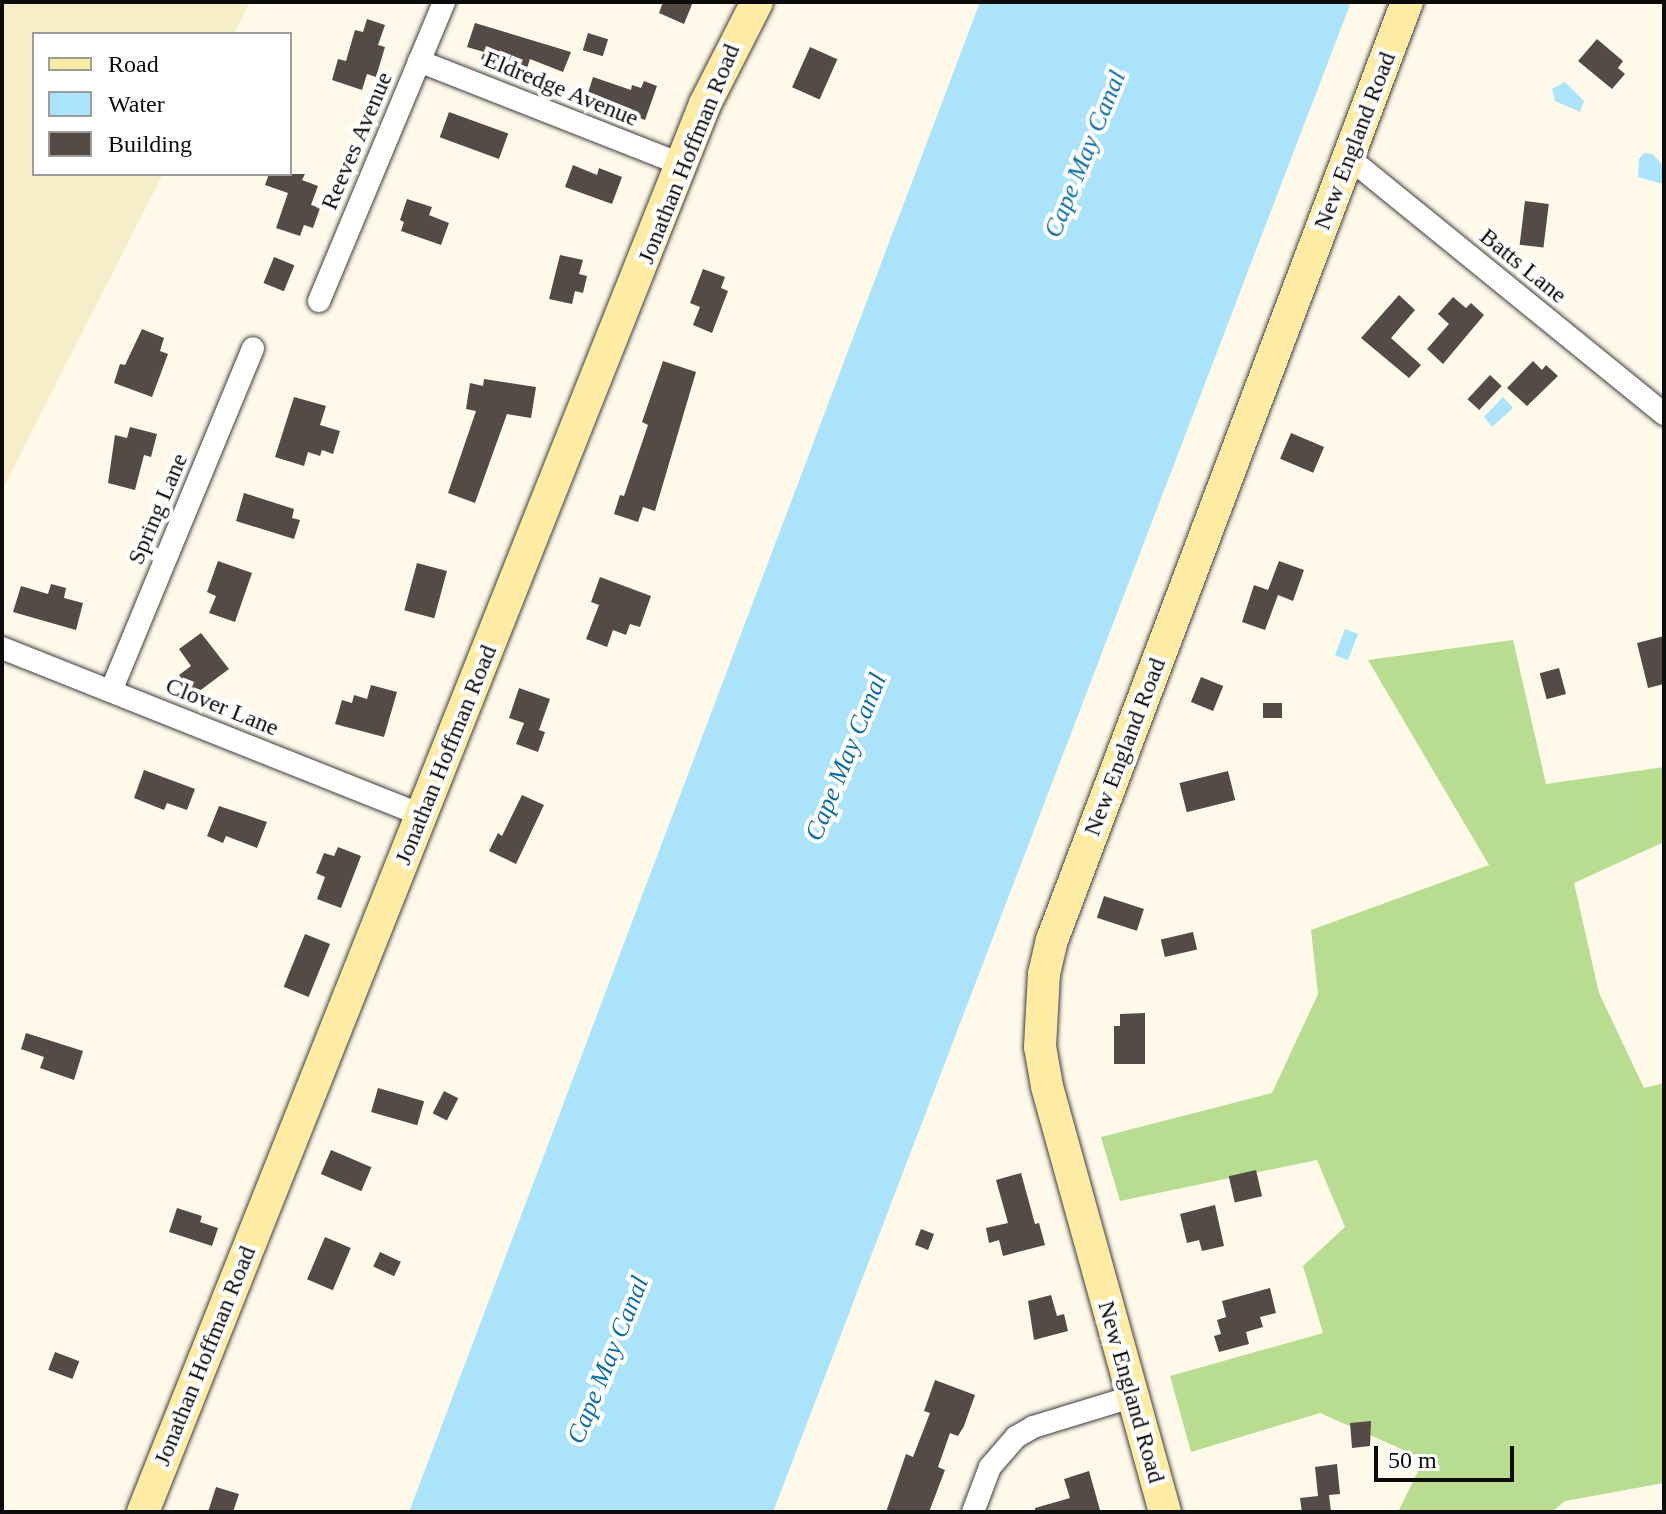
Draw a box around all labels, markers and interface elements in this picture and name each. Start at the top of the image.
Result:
legend [32,32,292,176]
street label: Jonathan Hoffman Road [632,40,746,268]
street label: Eldredge Avenue [479,45,643,133]
street label: New England Road [1308,48,1402,234]
text: Road [108,51,159,77]
water label: Cape May Canal [1037,66,1133,242]
street label: Reeves Avenue [315,67,399,215]
text: Water [108,91,165,117]
text: Building [108,131,192,157]
street label: Batts Lane [1474,222,1572,310]
street label: Spring Lane [122,449,194,569]
street label: Jonathan Hoffman Road [389,641,503,869]
street label: New England Road [1078,654,1172,840]
water label: Cape May Canal [798,669,894,845]
street label: Clover Lane [161,671,283,743]
street label: Jonathan Hoffman Road [148,1242,262,1470]
water label: Cape May Canal [560,1272,656,1448]
street label: New England Road [1091,1298,1171,1486]
scale bar [1378,1430,1518,1480]
text: 50 m [1388,1447,1437,1473]

